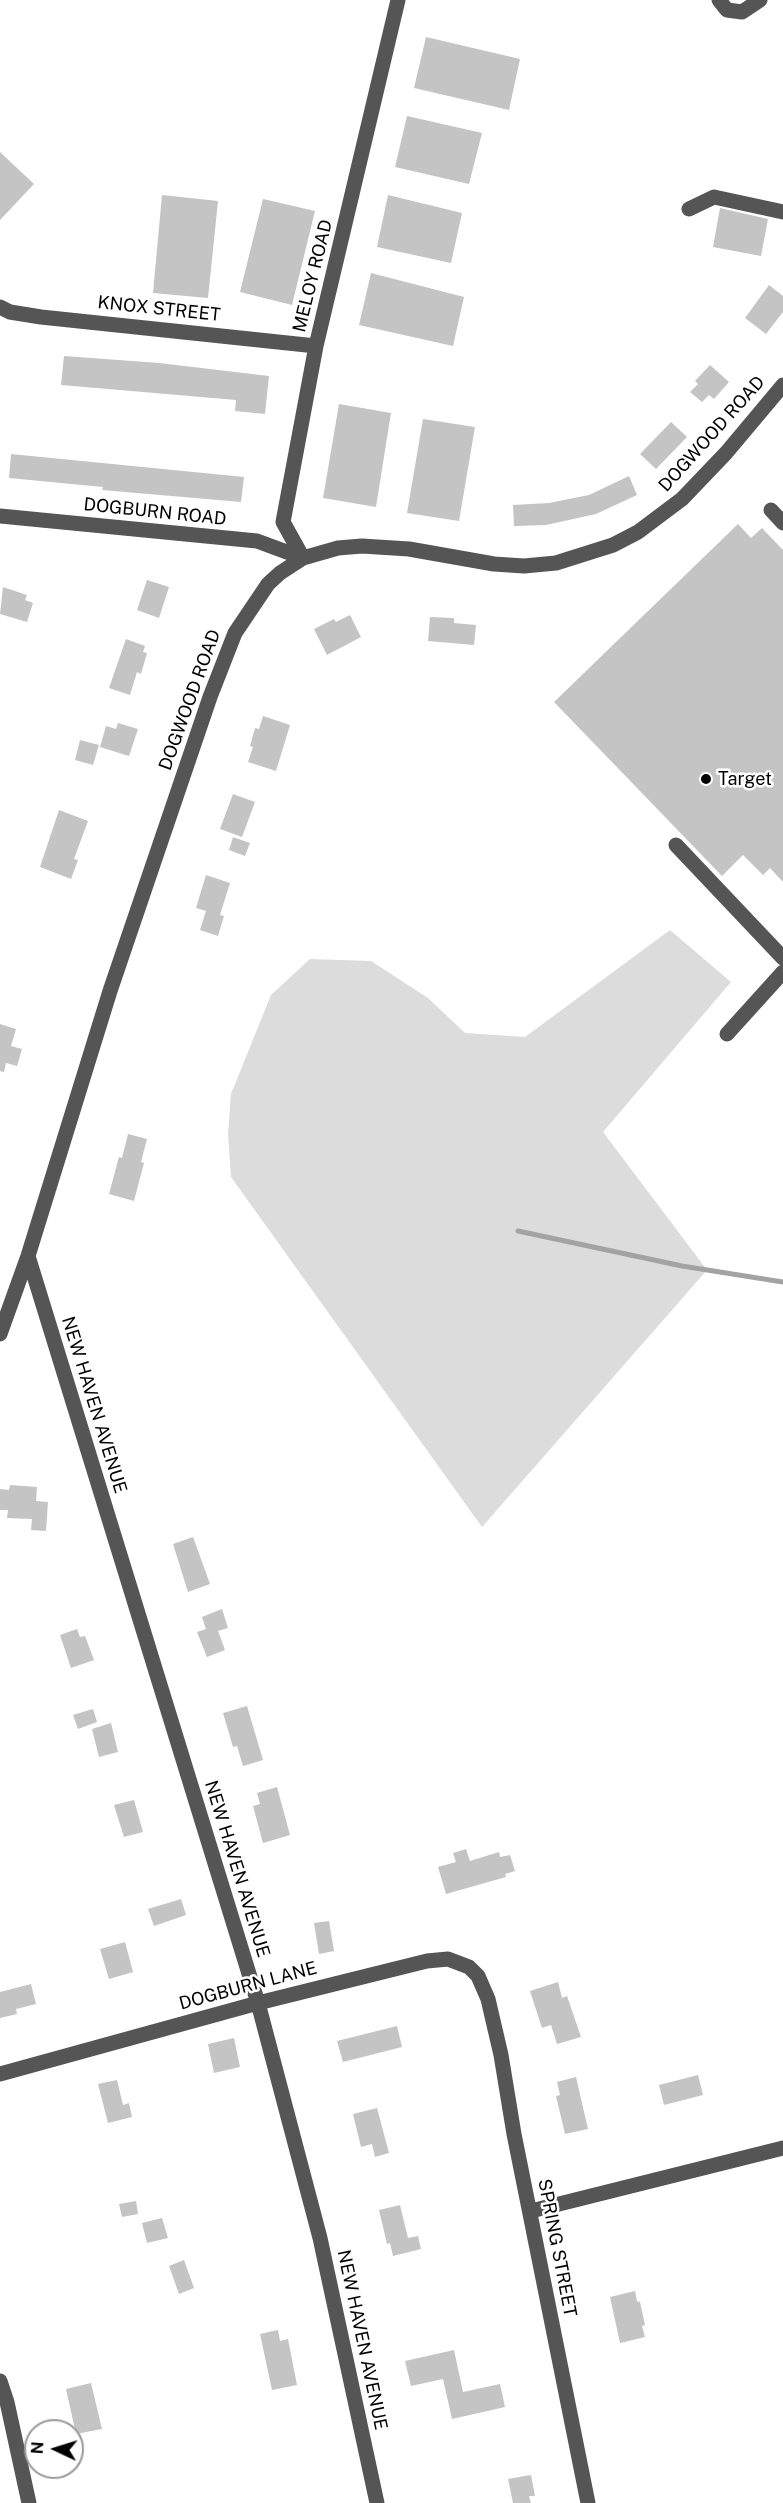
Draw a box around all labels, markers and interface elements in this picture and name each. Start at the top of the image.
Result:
street label: MELOY ROAD [289,218,337,334]
street label: KNOX STREET [96,292,222,326]
street label: DOGWOOD ROAD [654,372,770,496]
street label: DOGBURN ROAD [83,494,227,530]
street label: DOGWOOD ROAD [155,627,225,773]
place label: Target [718,768,772,790]
marker: Target [699,772,713,786]
street label: NEW HAVEN AVENUE [57,1314,131,1496]
street label: NEW HAVEN AVENUE [200,1778,274,1960]
street label: DOGBURN LANE [177,1957,319,2015]
street label: SPRING STREET [533,2177,581,2319]
street label: NEW HAVEN AVENUE [332,2248,392,2432]
north arrow [24,2419,84,2479]
text: N [28,2441,47,2455]

